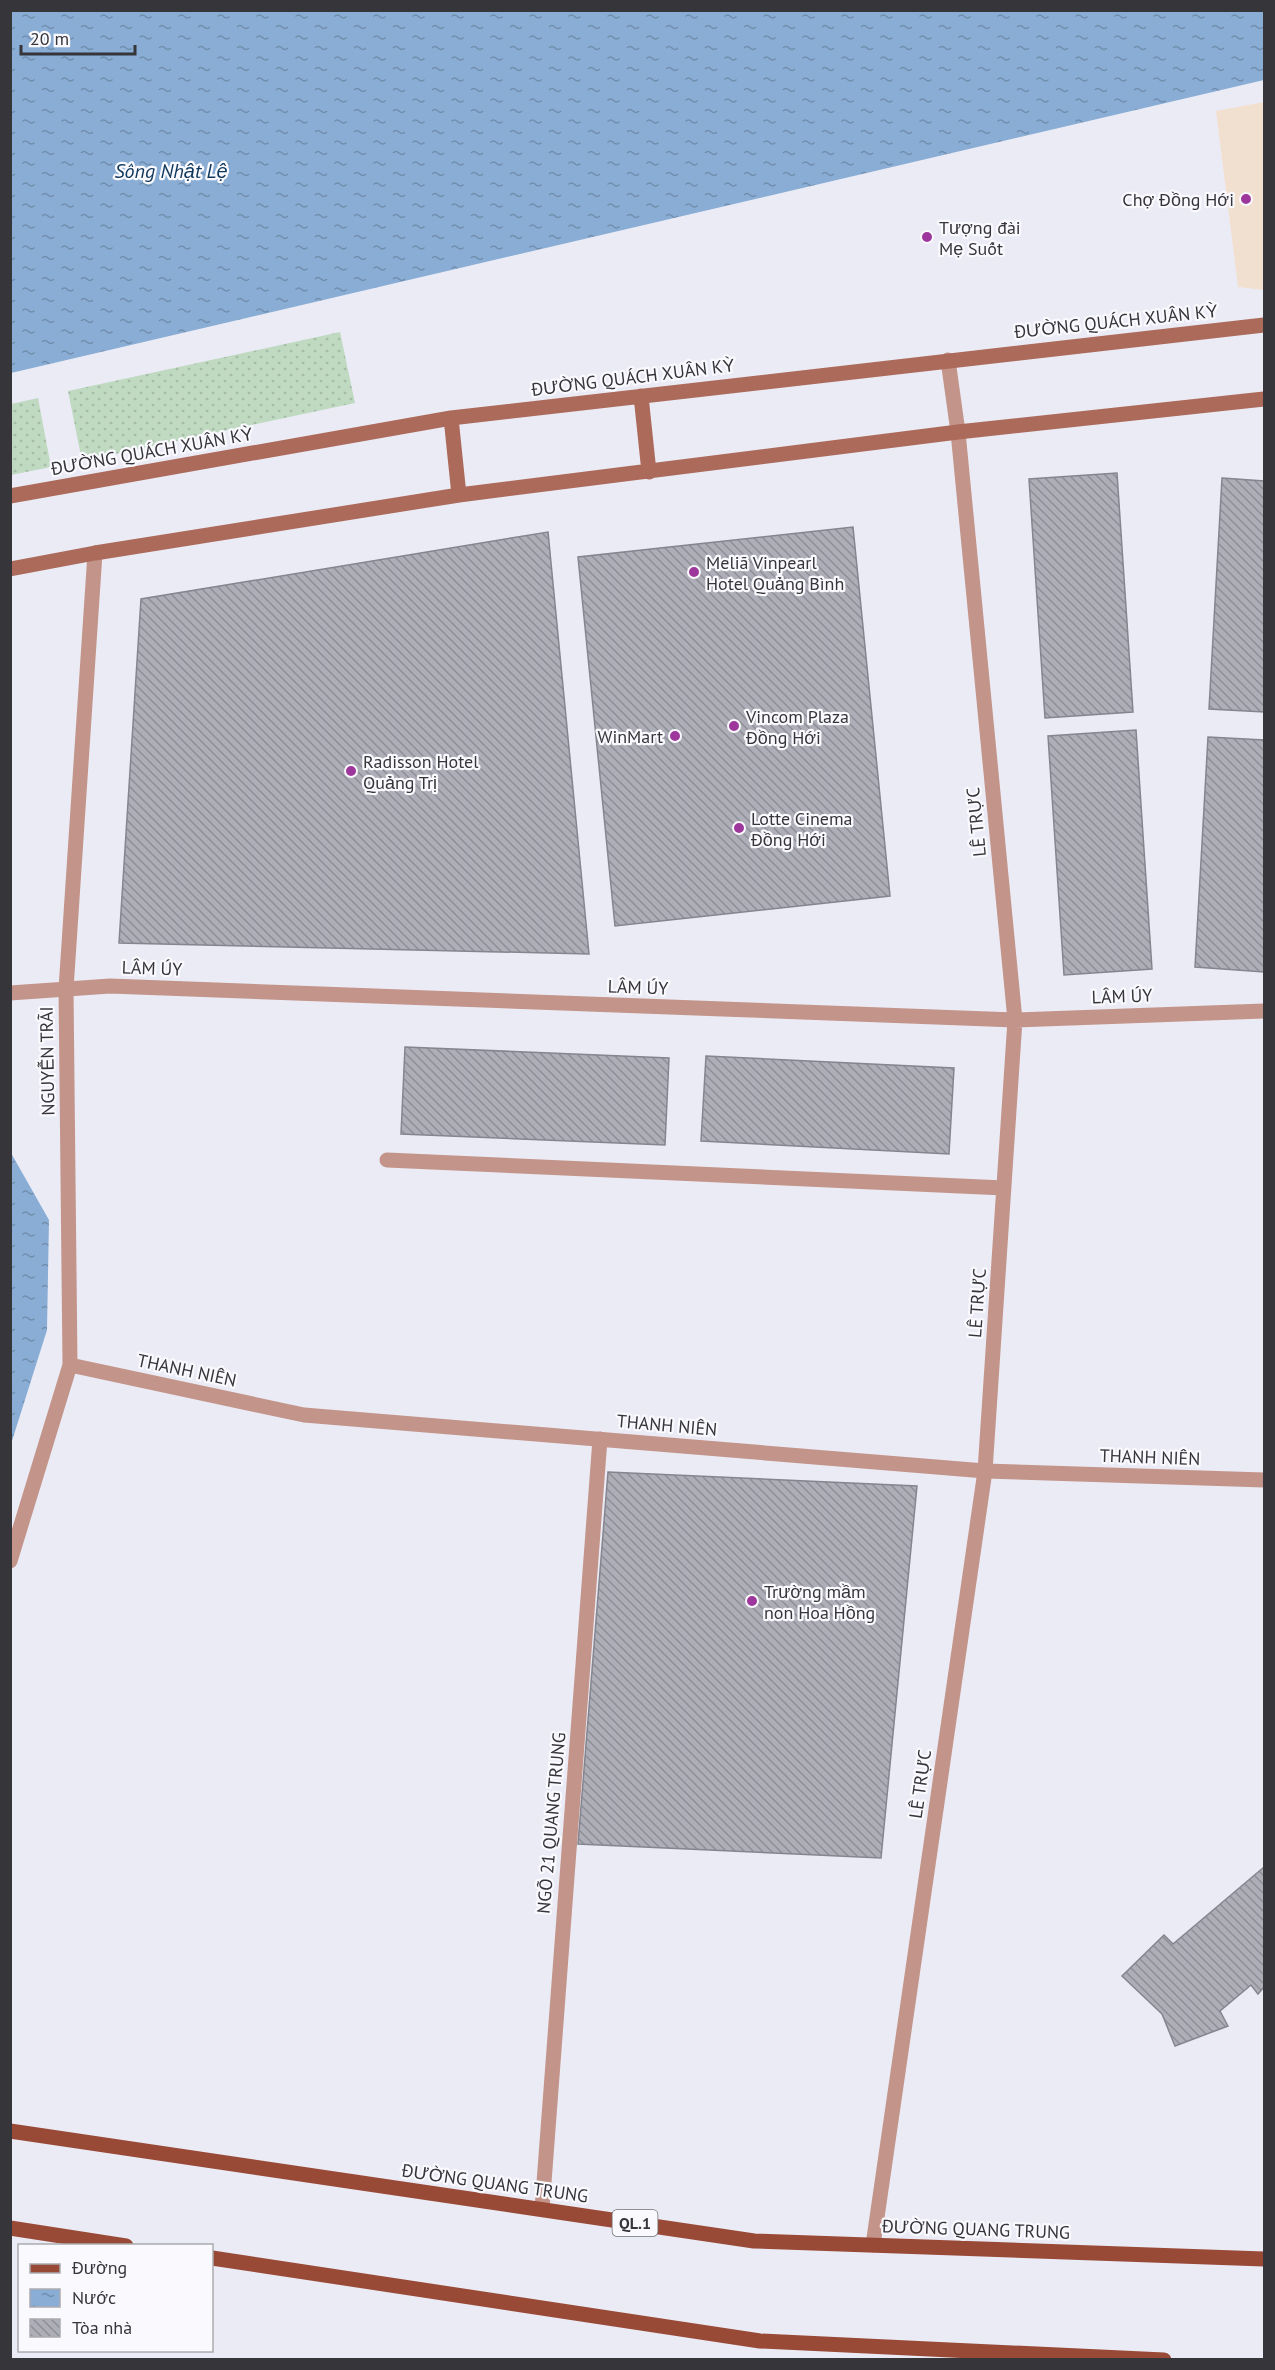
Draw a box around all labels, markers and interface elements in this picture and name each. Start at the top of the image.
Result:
scale bar [21,18,135,56]
text: 20 m [30,27,69,50]
water label: Sông Nhật Lệ [114,158,228,184]
place label: Chợ Đồng Hới [1122,188,1234,211]
marker: Chợ Đồng Hới [1239,192,1253,206]
place label: Tượng đài Mẹ Suốt [939,216,1021,260]
marker: Tượng đài Mẹ Suốt [920,230,934,244]
street label: ĐƯỜNG QUÁCH XUÂN KỲ [1012,299,1219,343]
street label: ĐƯỜNG QUÁCH XUÂN KỲ [529,353,736,401]
street label: ĐƯỜNG QUÁCH XUÂN KỲ [48,422,255,480]
place label: Meliã Vinpearl Hotel Quảng Bình [706,551,844,595]
marker: Meliã Vinpearl Hotel Quảng Bình [687,565,701,579]
place label: Vincom Plaza Đồng Hới [745,705,849,749]
marker: Vincom Plaza Đồng Hới [727,719,741,733]
place label: WinMart [597,725,663,748]
marker: WinMart [668,729,682,743]
place label: Radisson Hotel Quảng Trị [363,750,479,794]
marker: Radisson Hotel Quảng Trị [344,764,358,778]
street label: LÊ TRỰC [961,786,991,858]
place label: Lotte Cinema Đồng Hới [750,807,852,851]
marker: Lotte Cinema Đồng Hới [732,821,746,835]
street label: LÂM ÚY [121,955,183,981]
street label: LÂM ÚY [607,974,669,1000]
street label: LÂM ÚY [1091,983,1153,1009]
street label: NGUYỄN TRÃI [35,1006,59,1116]
street label: LÊ TRỰC [963,1268,991,1338]
street label: THANH NIÊN [135,1348,239,1392]
street label: THANH NIÊN [616,1409,718,1441]
street label: THANH NIÊN [1099,1444,1201,1470]
place label: Trường mầm non Hoa Hồng [764,1580,875,1624]
marker: Trường mầm non Hoa Hồng [745,1594,759,1608]
street label: NGÕ 21 QUANG TRUNG [532,1731,570,1915]
street label: LÊ TRỰC [904,1748,936,1820]
street label: ĐƯỜNG QUANG TRUNG [399,2158,590,2207]
road number: QL.1 [612,2210,658,2236]
street label: ĐƯỜNG QUANG TRUNG [881,2214,1070,2244]
legend [18,2244,213,2352]
text: Đường [71,2256,127,2279]
text: Nước [72,2286,116,2309]
text: Tòa nhà [72,2316,132,2339]

